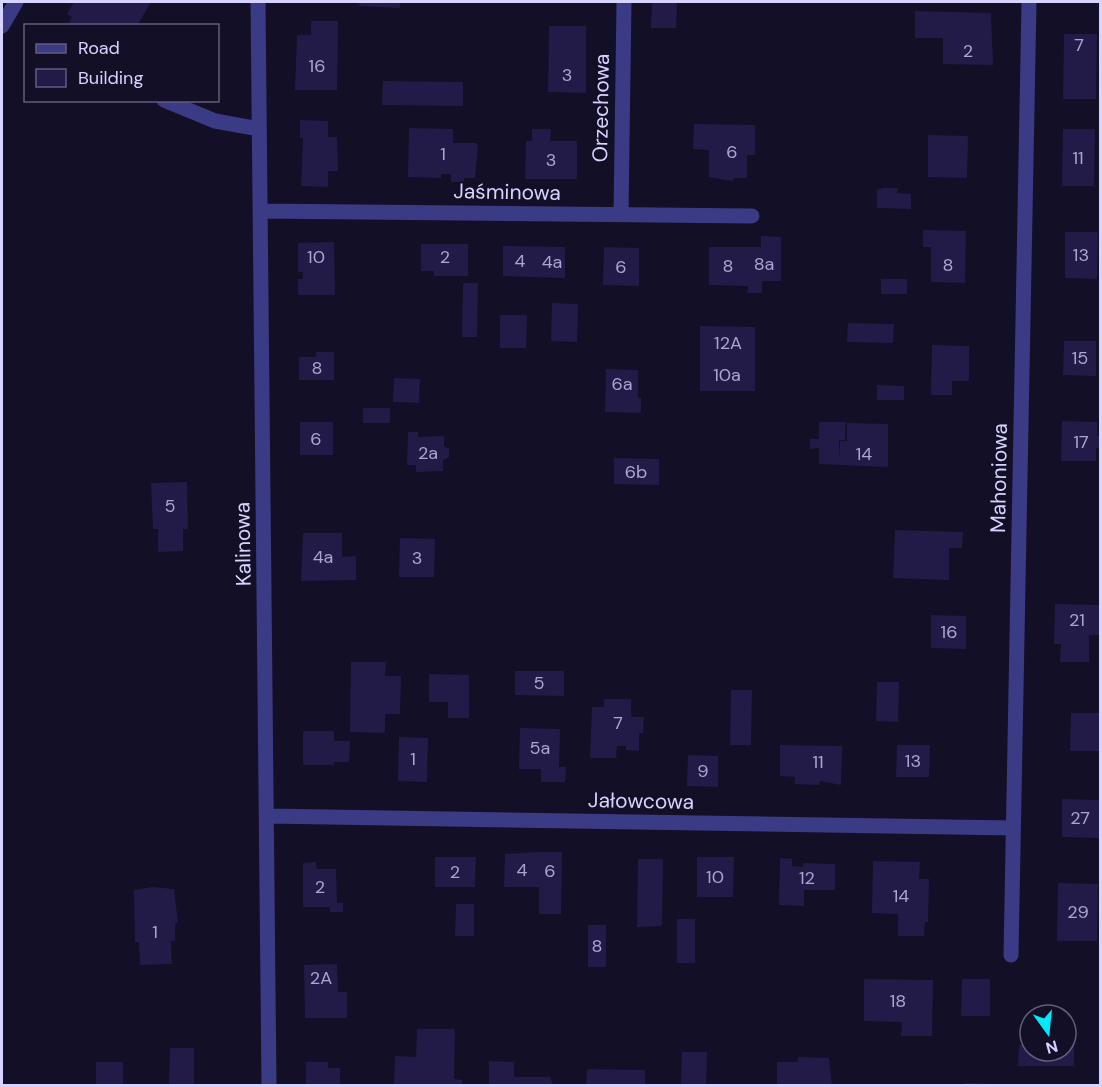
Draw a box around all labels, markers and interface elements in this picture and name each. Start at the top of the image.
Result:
legend [24,24,219,102]
house number: 7 [1074,33,1084,57]
text: Road [78,36,120,60]
house number: 2 [963,39,973,63]
street label: Orzechowa [586,53,616,163]
house number: 16 [309,54,325,78]
house number: 3 [562,63,572,87]
text: Building [78,66,143,90]
house number: 6 [726,140,738,164]
house number: 1 [440,142,446,166]
house number: 11 [1072,146,1084,170]
house number: 3 [546,148,556,172]
street label: Jaśminowa [453,177,561,207]
house number: 13 [1073,243,1089,267]
house number: 10 [307,245,325,269]
house number: 2 [440,245,450,269]
house number: 4 [515,249,526,273]
house number: 4a [542,250,562,274]
house number: 8a [754,252,774,276]
house number: 8 [943,253,953,277]
house number: 8 [723,254,733,278]
house number: 6 [615,255,627,279]
house number: 12A [714,331,742,355]
house number: 15 [1072,346,1088,370]
house number: 8 [312,356,322,380]
house number: 10a [713,363,741,387]
house number: 6a [611,372,633,396]
street label: Mahoniowa [984,423,1014,533]
house number: 6 [310,427,322,451]
house number: 17 [1073,430,1089,454]
house number: 2a [418,441,438,465]
house number: 14 [856,442,872,466]
house number: 6b [625,460,647,484]
house number: 5 [165,494,175,518]
street label: Kalinowa [228,502,258,586]
house number: 4a [313,545,333,569]
house number: 3 [412,546,422,570]
house number: 21 [1069,608,1085,632]
house number: 16 [941,620,957,644]
house number: 5 [534,671,544,695]
house number: 7 [613,711,623,735]
house number: 5a [530,736,550,760]
house number: 1 [410,747,416,771]
house number: 13 [905,749,921,773]
house number: 11 [812,750,824,774]
house number: 9 [697,759,709,783]
street label: Jałowcowa [588,786,694,816]
house number: 27 [1070,806,1090,830]
house number: 4 [517,858,528,882]
house number: 6 [544,859,556,883]
house number: 2 [450,860,460,884]
house number: 10 [706,865,724,889]
house number: 12 [799,866,815,890]
house number: 2 [315,875,325,899]
house number: 14 [893,884,909,908]
house number: 29 [1067,900,1089,924]
house number: 1 [152,920,158,944]
house number: 8 [592,934,602,958]
house number: 2A [310,966,332,990]
house number: 18 [890,989,906,1013]
north arrow [1018,1003,1078,1063]
text: N [1043,1035,1060,1059]

